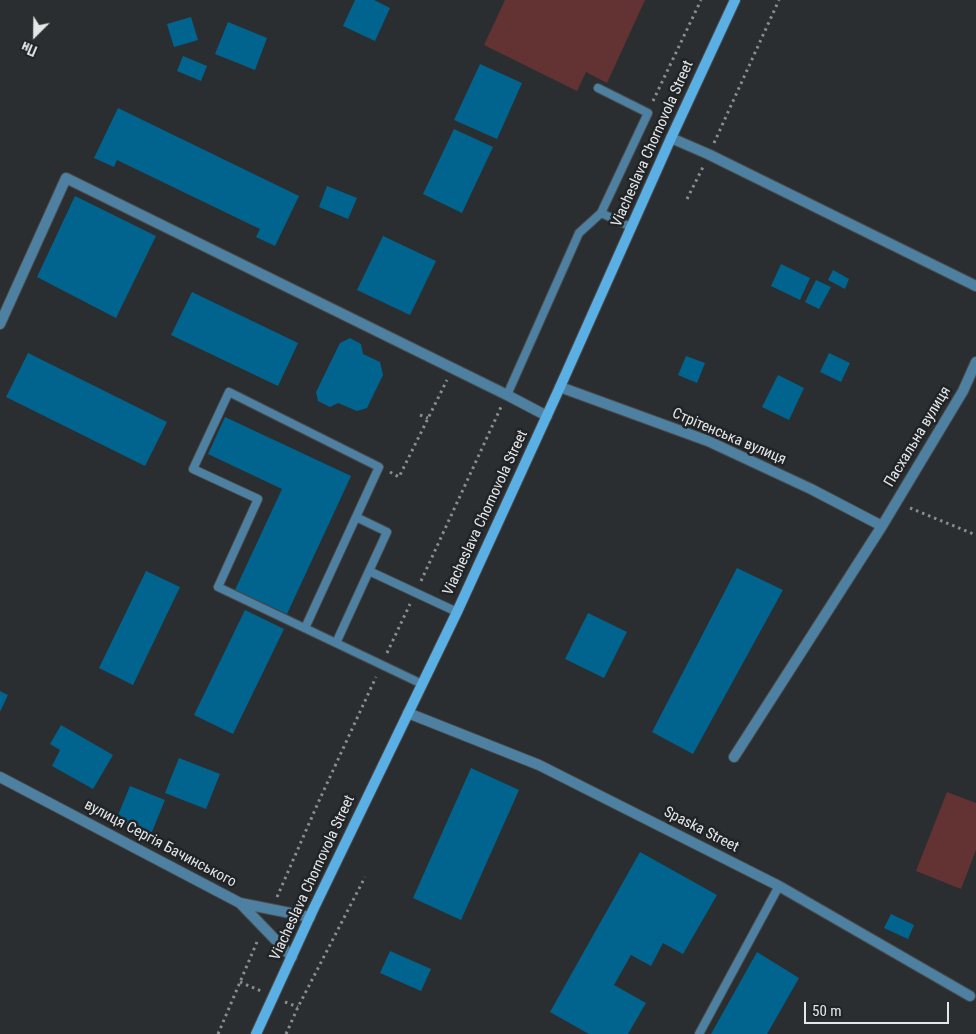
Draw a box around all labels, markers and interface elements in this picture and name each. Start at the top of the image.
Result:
north arrow [10,10,60,60]
text: Пн [19,38,39,59]
street label: Viacheslava Chornovola Street [608,58,698,230]
street label: Пасхальна вулиця [881,383,955,491]
street label: Стрітенська вулиця [669,405,789,469]
street label: Viacheslava Chornovola Street [440,428,532,598]
street label: Viacheslava Chornovola Street [267,793,359,963]
street label: вулиця Сергія Бачинського [81,796,239,892]
street label: Spaska Street [660,803,742,857]
scale bar [806,992,951,1024]
text: 50 m [812,1002,842,1020]

